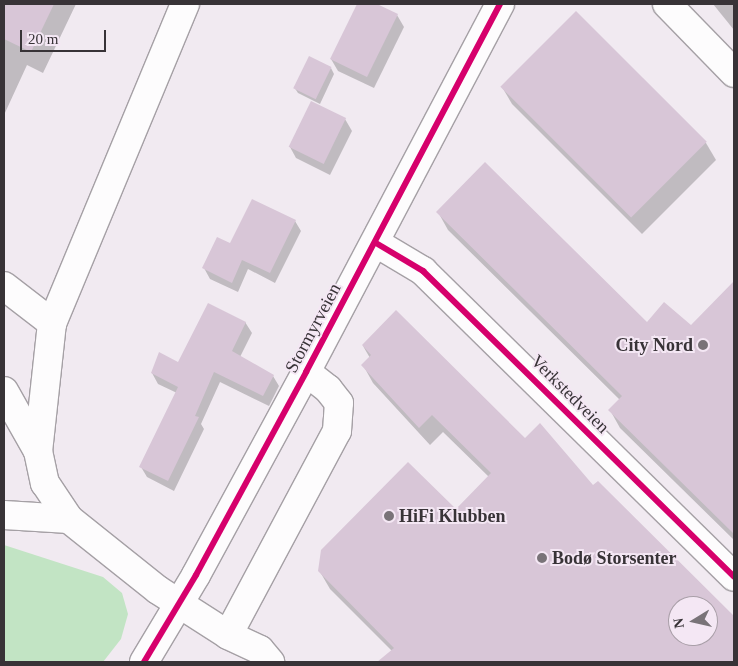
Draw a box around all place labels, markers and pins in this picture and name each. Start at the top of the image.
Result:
place label: City Nord [616,334,693,356]
marker: City Nord [697,339,709,351]
place label: HiFi Klubben [399,505,506,527]
marker: HiFi Klubben [383,510,395,522]
place label: Bodø Storsenter [552,547,676,569]
marker: Bodø Storsenter [536,552,548,564]

